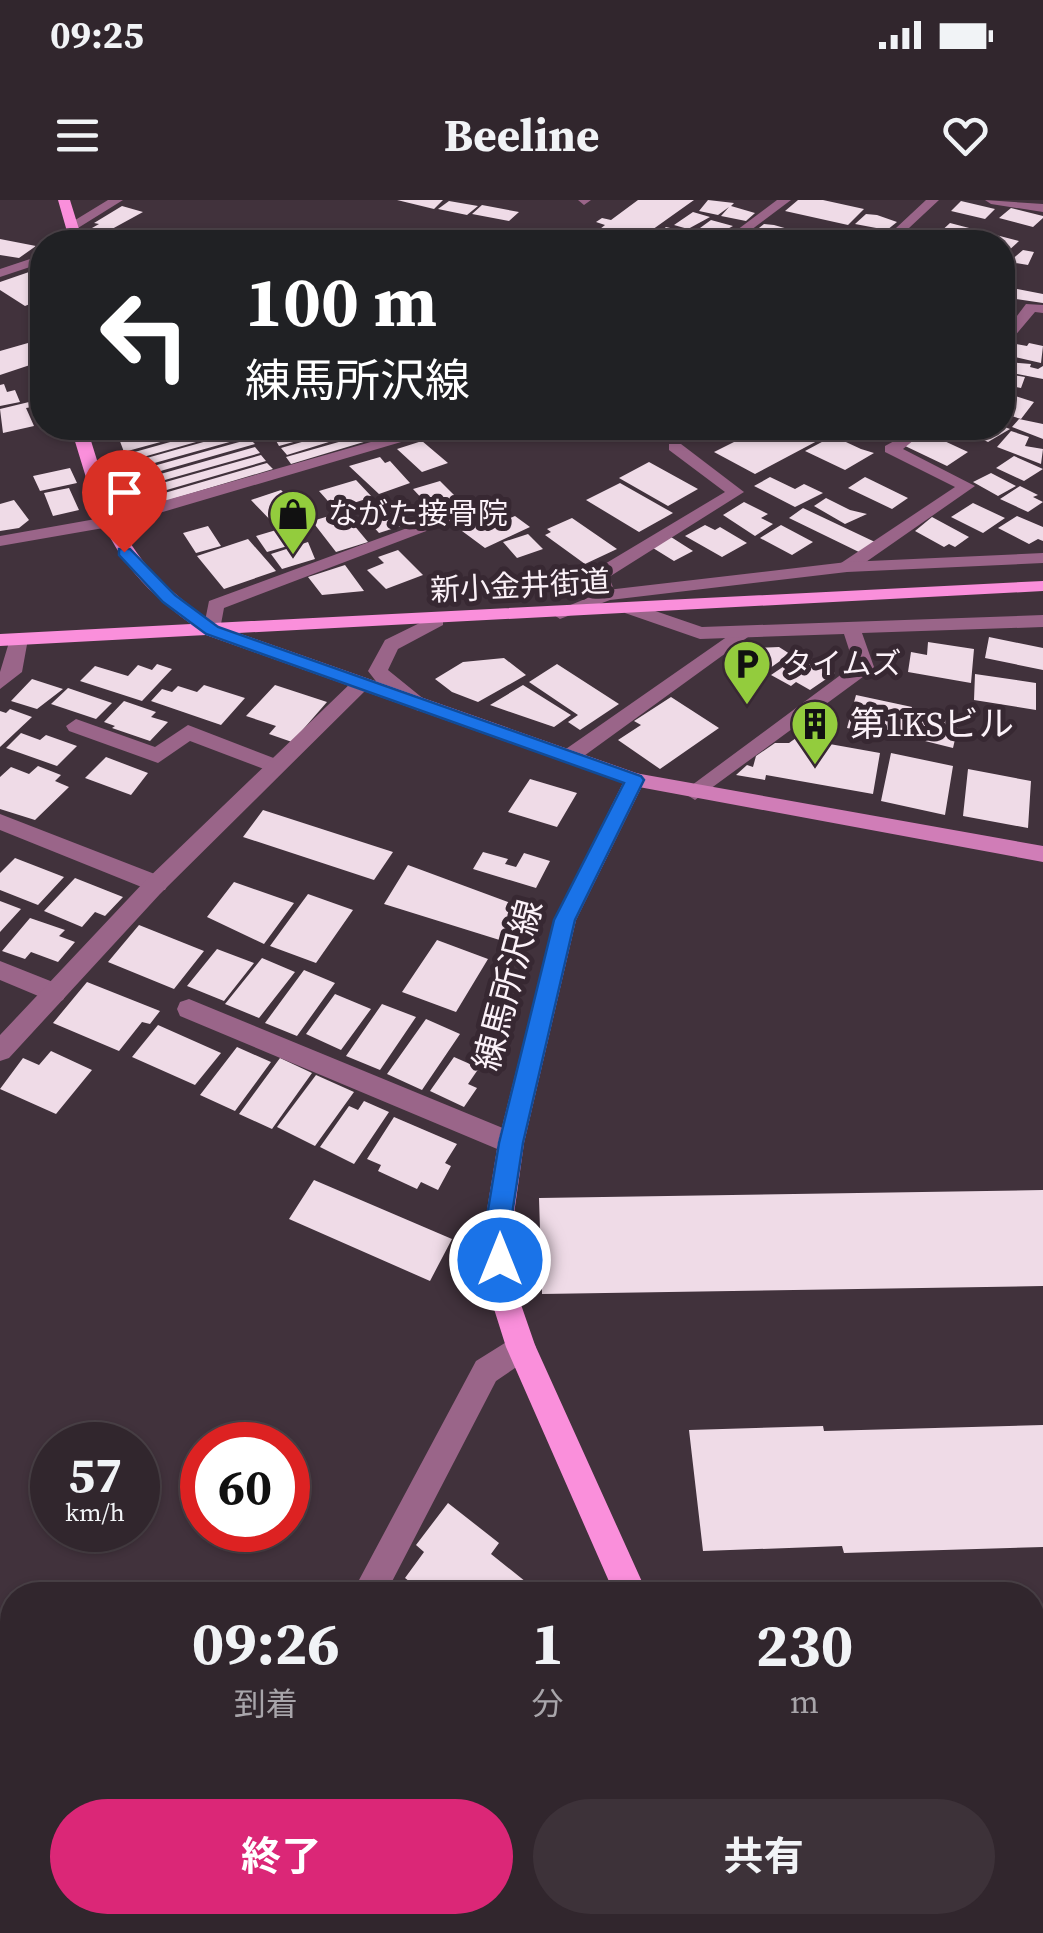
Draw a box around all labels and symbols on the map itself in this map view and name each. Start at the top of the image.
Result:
pin [82,450,167,553]
shop icon: ながた接骨院 [267,488,319,556]
place label: ながた接骨院 [328,493,508,534]
street label: 新小金井街道 [429,560,611,611]
parking icon: タイムズ [721,638,773,706]
place label: タイムズ [782,643,901,684]
building icon: 第1KSビル [789,698,841,766]
place label: 第1KSビル [850,700,1014,748]
street label: 練馬所沢線 [462,894,554,1076]
position arrow [448,1208,552,1312]
speed limit sign: 60 [180,1422,310,1552]

